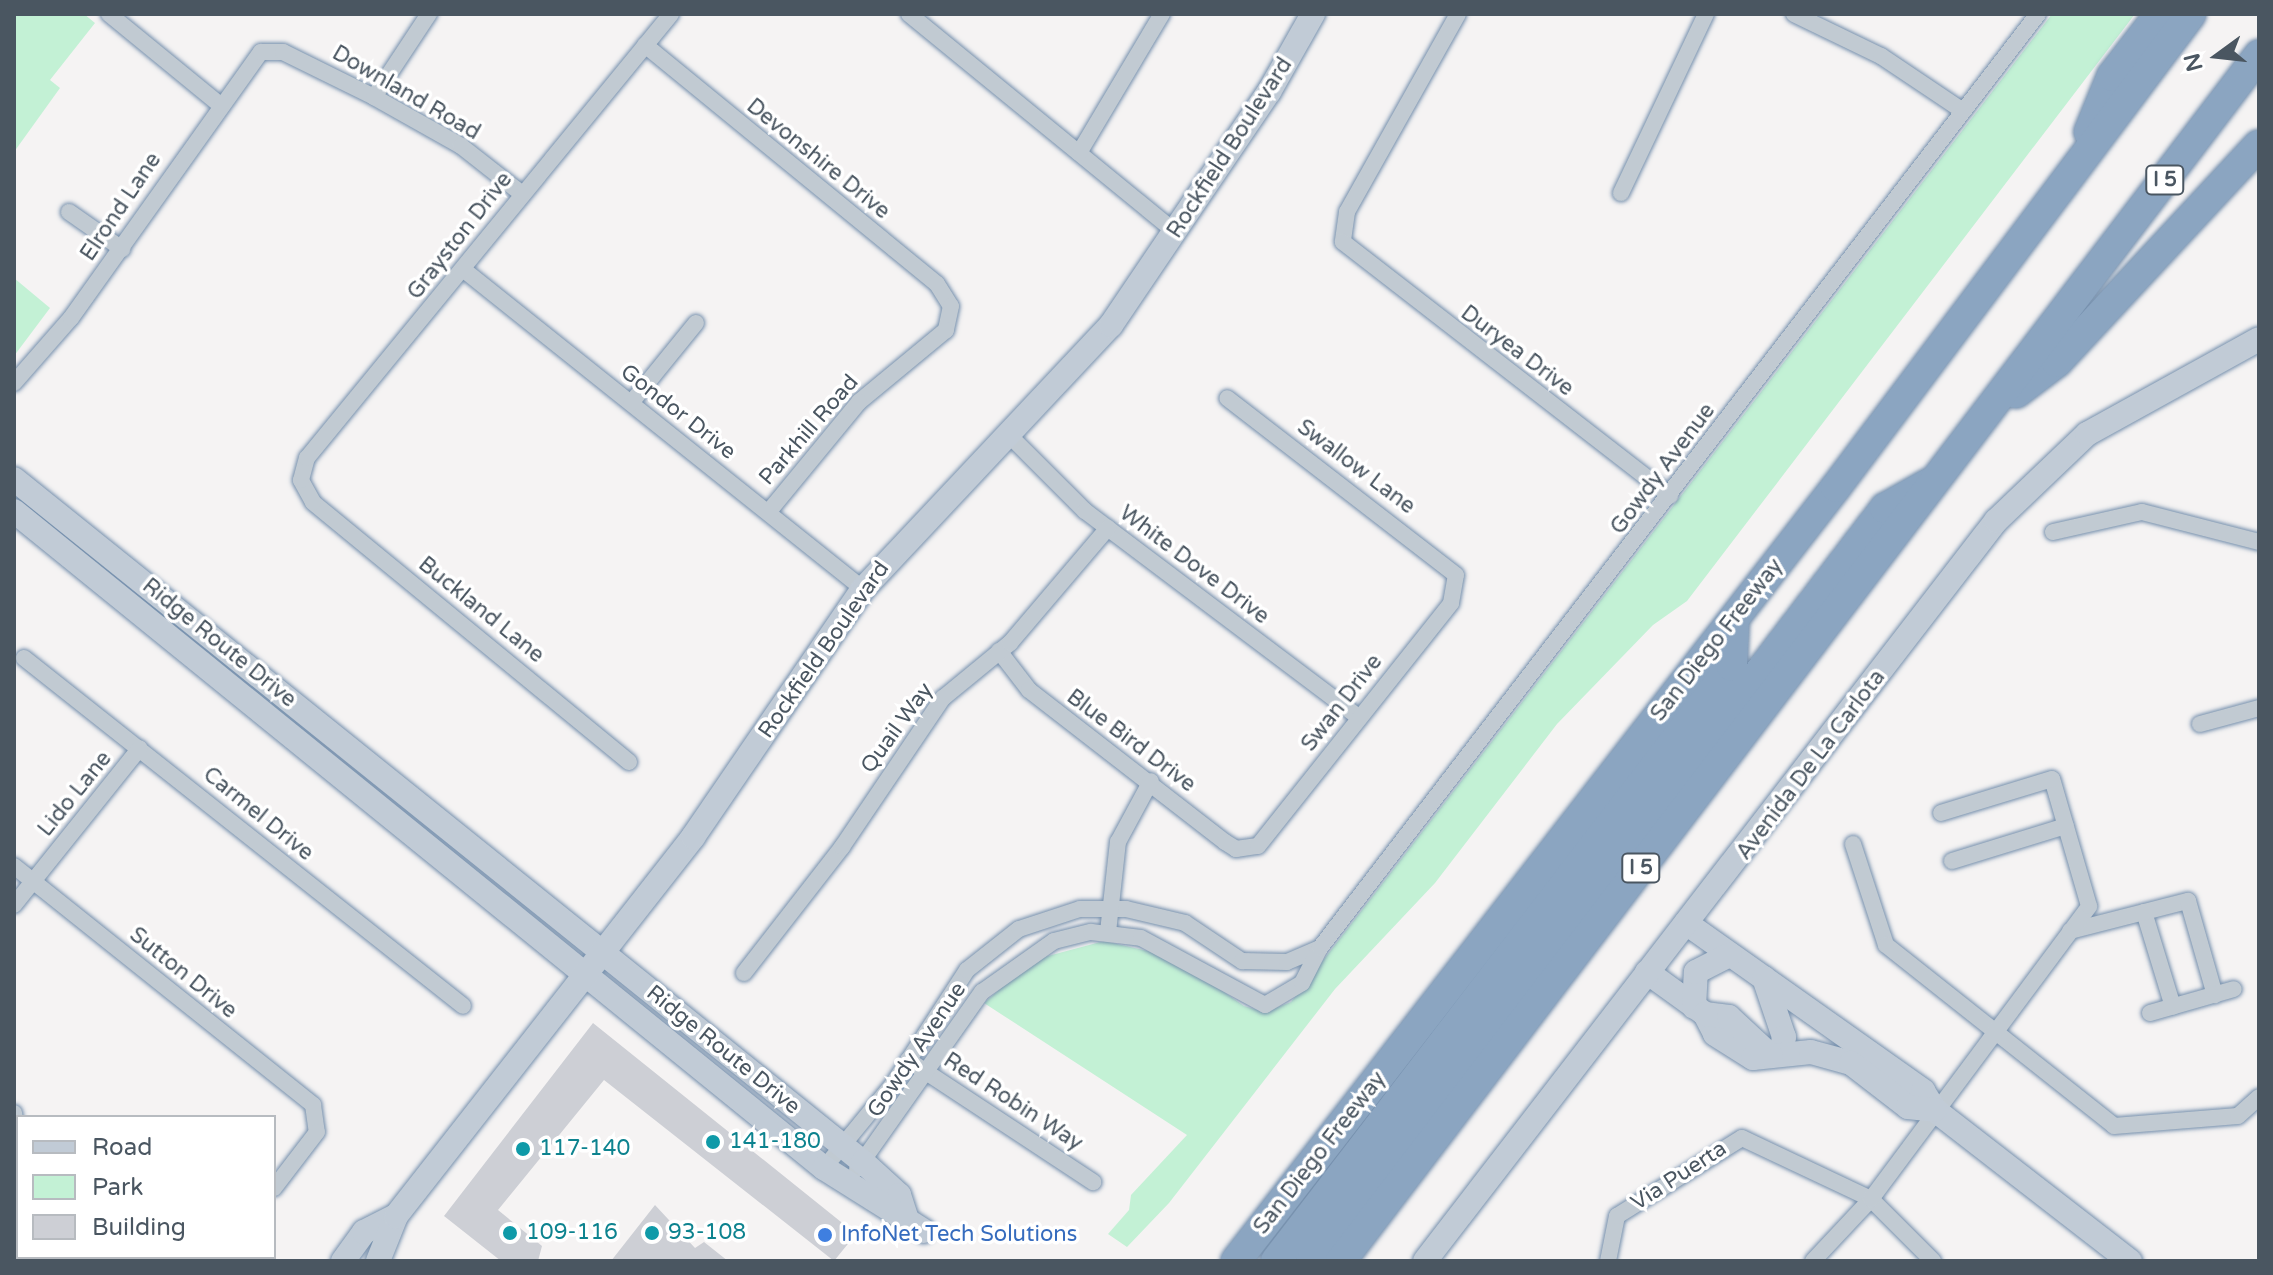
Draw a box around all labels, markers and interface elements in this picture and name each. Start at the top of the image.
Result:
north arrow [2177,16,2257,96]
street label: Downland Road [327,40,485,146]
text: N [2179,50,2209,74]
street label: Rockfield Boulevard [1162,53,1298,243]
street label: Devonshire Drive [741,93,895,225]
street label: Elrond Lane [75,148,167,266]
road number: I 5 [2145,164,2185,196]
street label: Grayston Drive [402,167,518,305]
street label: Duryea Drive [1455,300,1579,402]
street label: Gondor Drive [615,359,741,465]
street label: Parkhill Road [754,369,864,491]
street label: Gowdy Avenue [1605,398,1721,540]
street label: Swallow Lane [1292,414,1420,520]
street label: White Dove Drive [1114,500,1274,630]
street label: Buckland Lane [413,551,549,669]
street label: San Diego Freeway [1645,553,1789,727]
street label: Rockfield Boulevard [753,556,895,744]
street label: Ridge Route Drive [137,573,301,713]
street label: Swan Drive [1296,649,1388,757]
street label: Avenida De La Carlota [1731,665,1891,865]
street label: Quail Way [855,678,939,778]
street label: Blue Bird Drive [1061,684,1201,798]
street label: Lido Lane [33,746,117,842]
street label: Carmel Drive [198,762,318,866]
road number: I 5 [1621,852,1661,884]
street label: Sutton Drive [124,922,242,1024]
street label: Gowdy Avenue [862,977,972,1123]
street label: Ridge Route Drive [641,980,805,1120]
street label: Red Robin Way [938,1047,1088,1157]
street label: San Diego Freeway [1248,1066,1392,1240]
legend [16,1115,276,1259]
place label: 141-180 [729,1129,821,1155]
text: Road [92,1133,152,1162]
marker: 141-180 [704,1133,722,1151]
street label: Via Puerta [1626,1135,1732,1217]
place label: 117-140 [539,1136,630,1162]
marker: 117-140 [514,1140,532,1158]
text: Park [92,1173,143,1202]
text: Building [92,1213,186,1242]
place label: 109-116 [526,1220,618,1246]
place label: 93-108 [668,1220,746,1246]
place label: InfoNet Tech Solutions [841,1222,1077,1248]
marker: 109-116 [501,1224,519,1242]
marker: 93-108 [643,1224,661,1242]
marker: InfoNet Tech Solutions [816,1226,834,1244]

